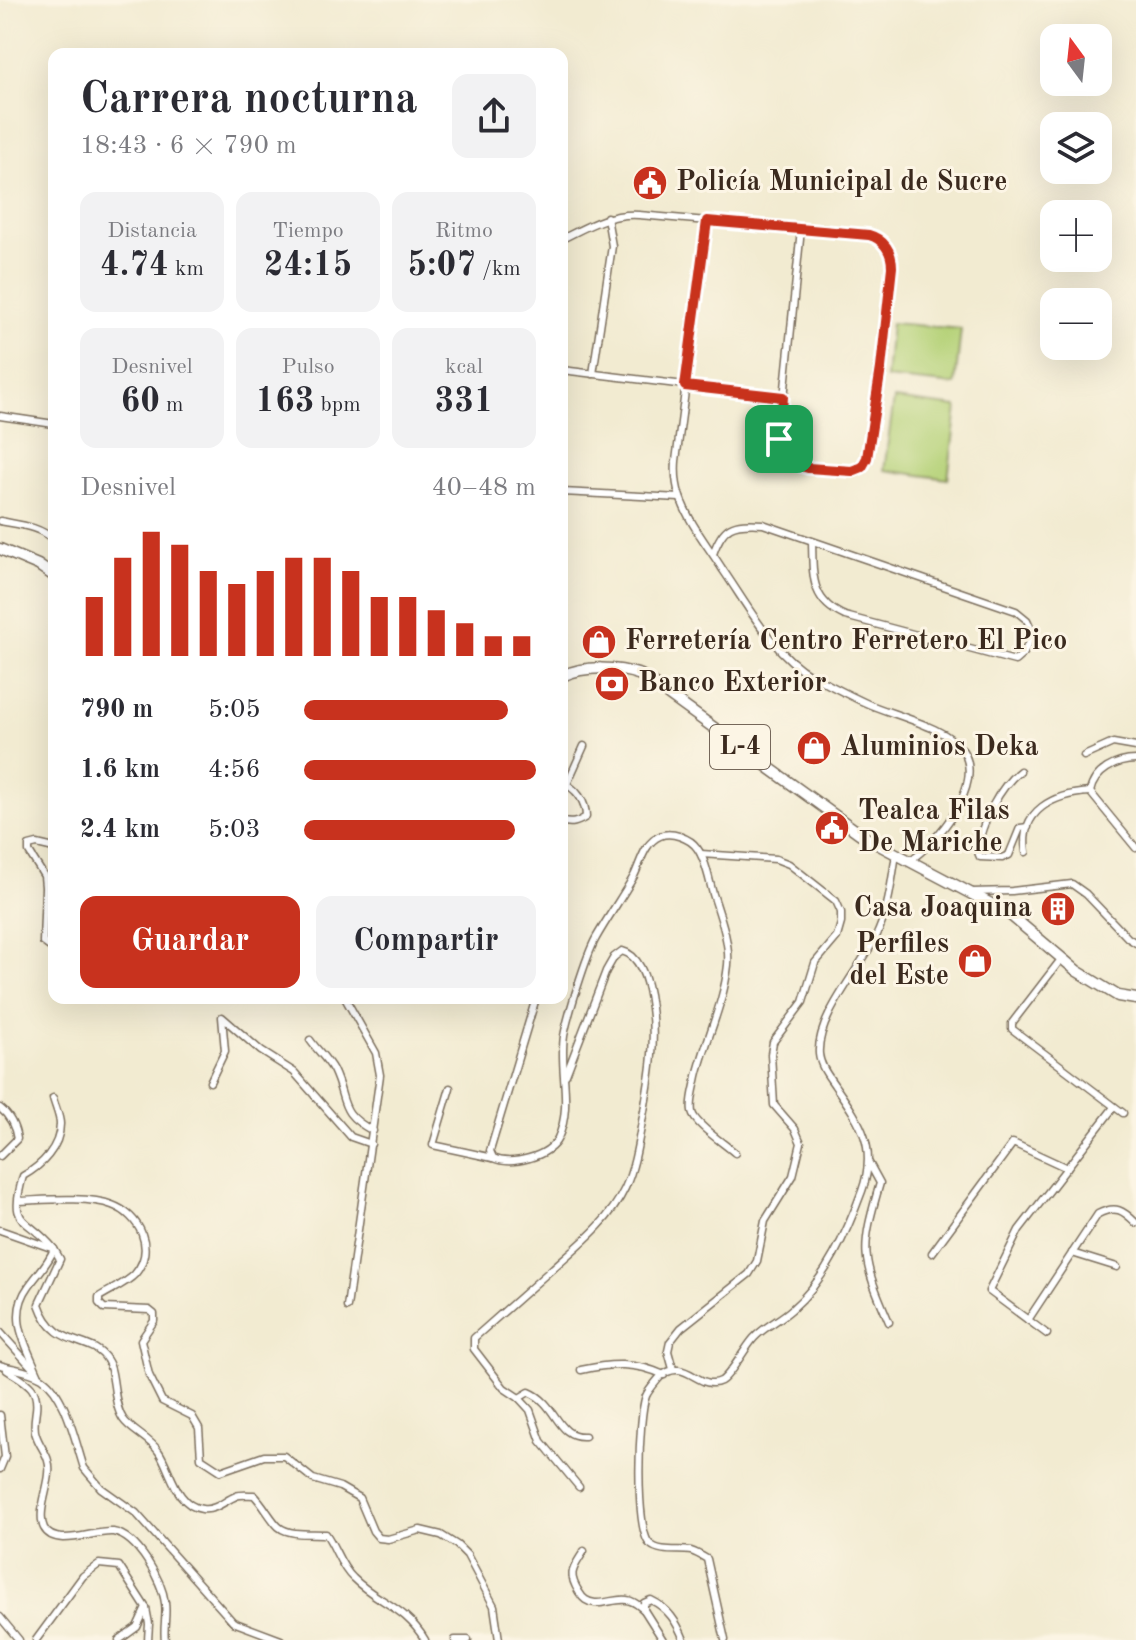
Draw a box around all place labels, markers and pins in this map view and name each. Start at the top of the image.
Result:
public building icon: Policía Municipal de Sucre [631,164,669,202]
place label: Policía Municipal de Sucre [676,169,1008,197]
pin [745,405,813,473]
shop icon: Ferretería Centro Ferretero El Pico [580,623,618,661]
place label: Ferretería Centro Ferretero El Pico [625,628,1067,656]
bank icon: Banco Exterior [593,665,631,703]
place label: Banco Exterior [638,670,827,698]
shop icon: Aluminios Deka [795,729,833,767]
place label: Aluminios Deka [840,734,1039,762]
place label: Tealca Filas De Mariche [858,798,1009,858]
public building icon: Tealca Filas De Mariche [813,809,851,847]
building icon: Casa Joaquina [1039,890,1077,928]
place label: Casa Joaquina [854,895,1032,923]
place label: Perfiles del Este [849,931,949,991]
shop icon: Perfiles del Este [956,942,994,980]

